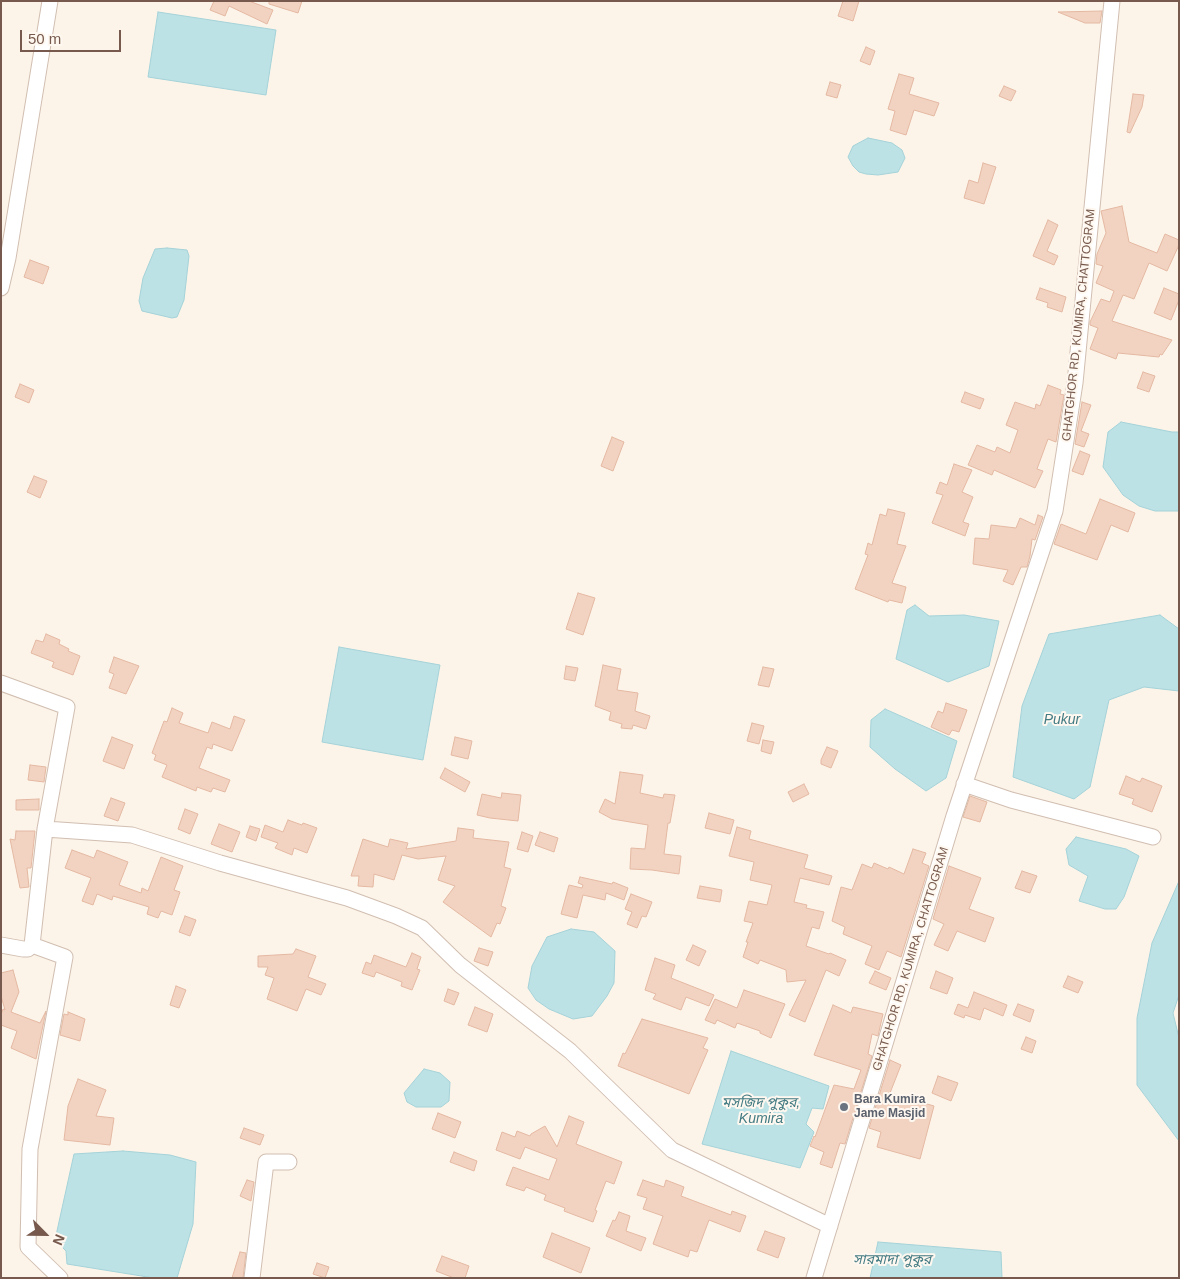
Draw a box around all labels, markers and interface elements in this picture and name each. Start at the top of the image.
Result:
scale bar [22,20,124,52]
text: 50 m [28,30,61,47]
street label: GHATGHOR RD, KUMIRA, CHATTOGRAM [1060,208,1098,442]
water label: Pukur [1044,712,1080,728]
street label: GHATGHOR RD, KUMIRA, CHATTOGRAM [870,845,952,1073]
place label: Bara Kumira Jame Masjid [854,1093,925,1121]
water label: মসজিদ পুকুর, Kumira [722,1095,800,1128]
marker: Bara Kumira Jame Masjid [838,1101,850,1113]
north arrow [20,1209,70,1259]
text: N [49,1232,68,1248]
water label: সারমাদা পুকুর [853,1252,931,1268]

